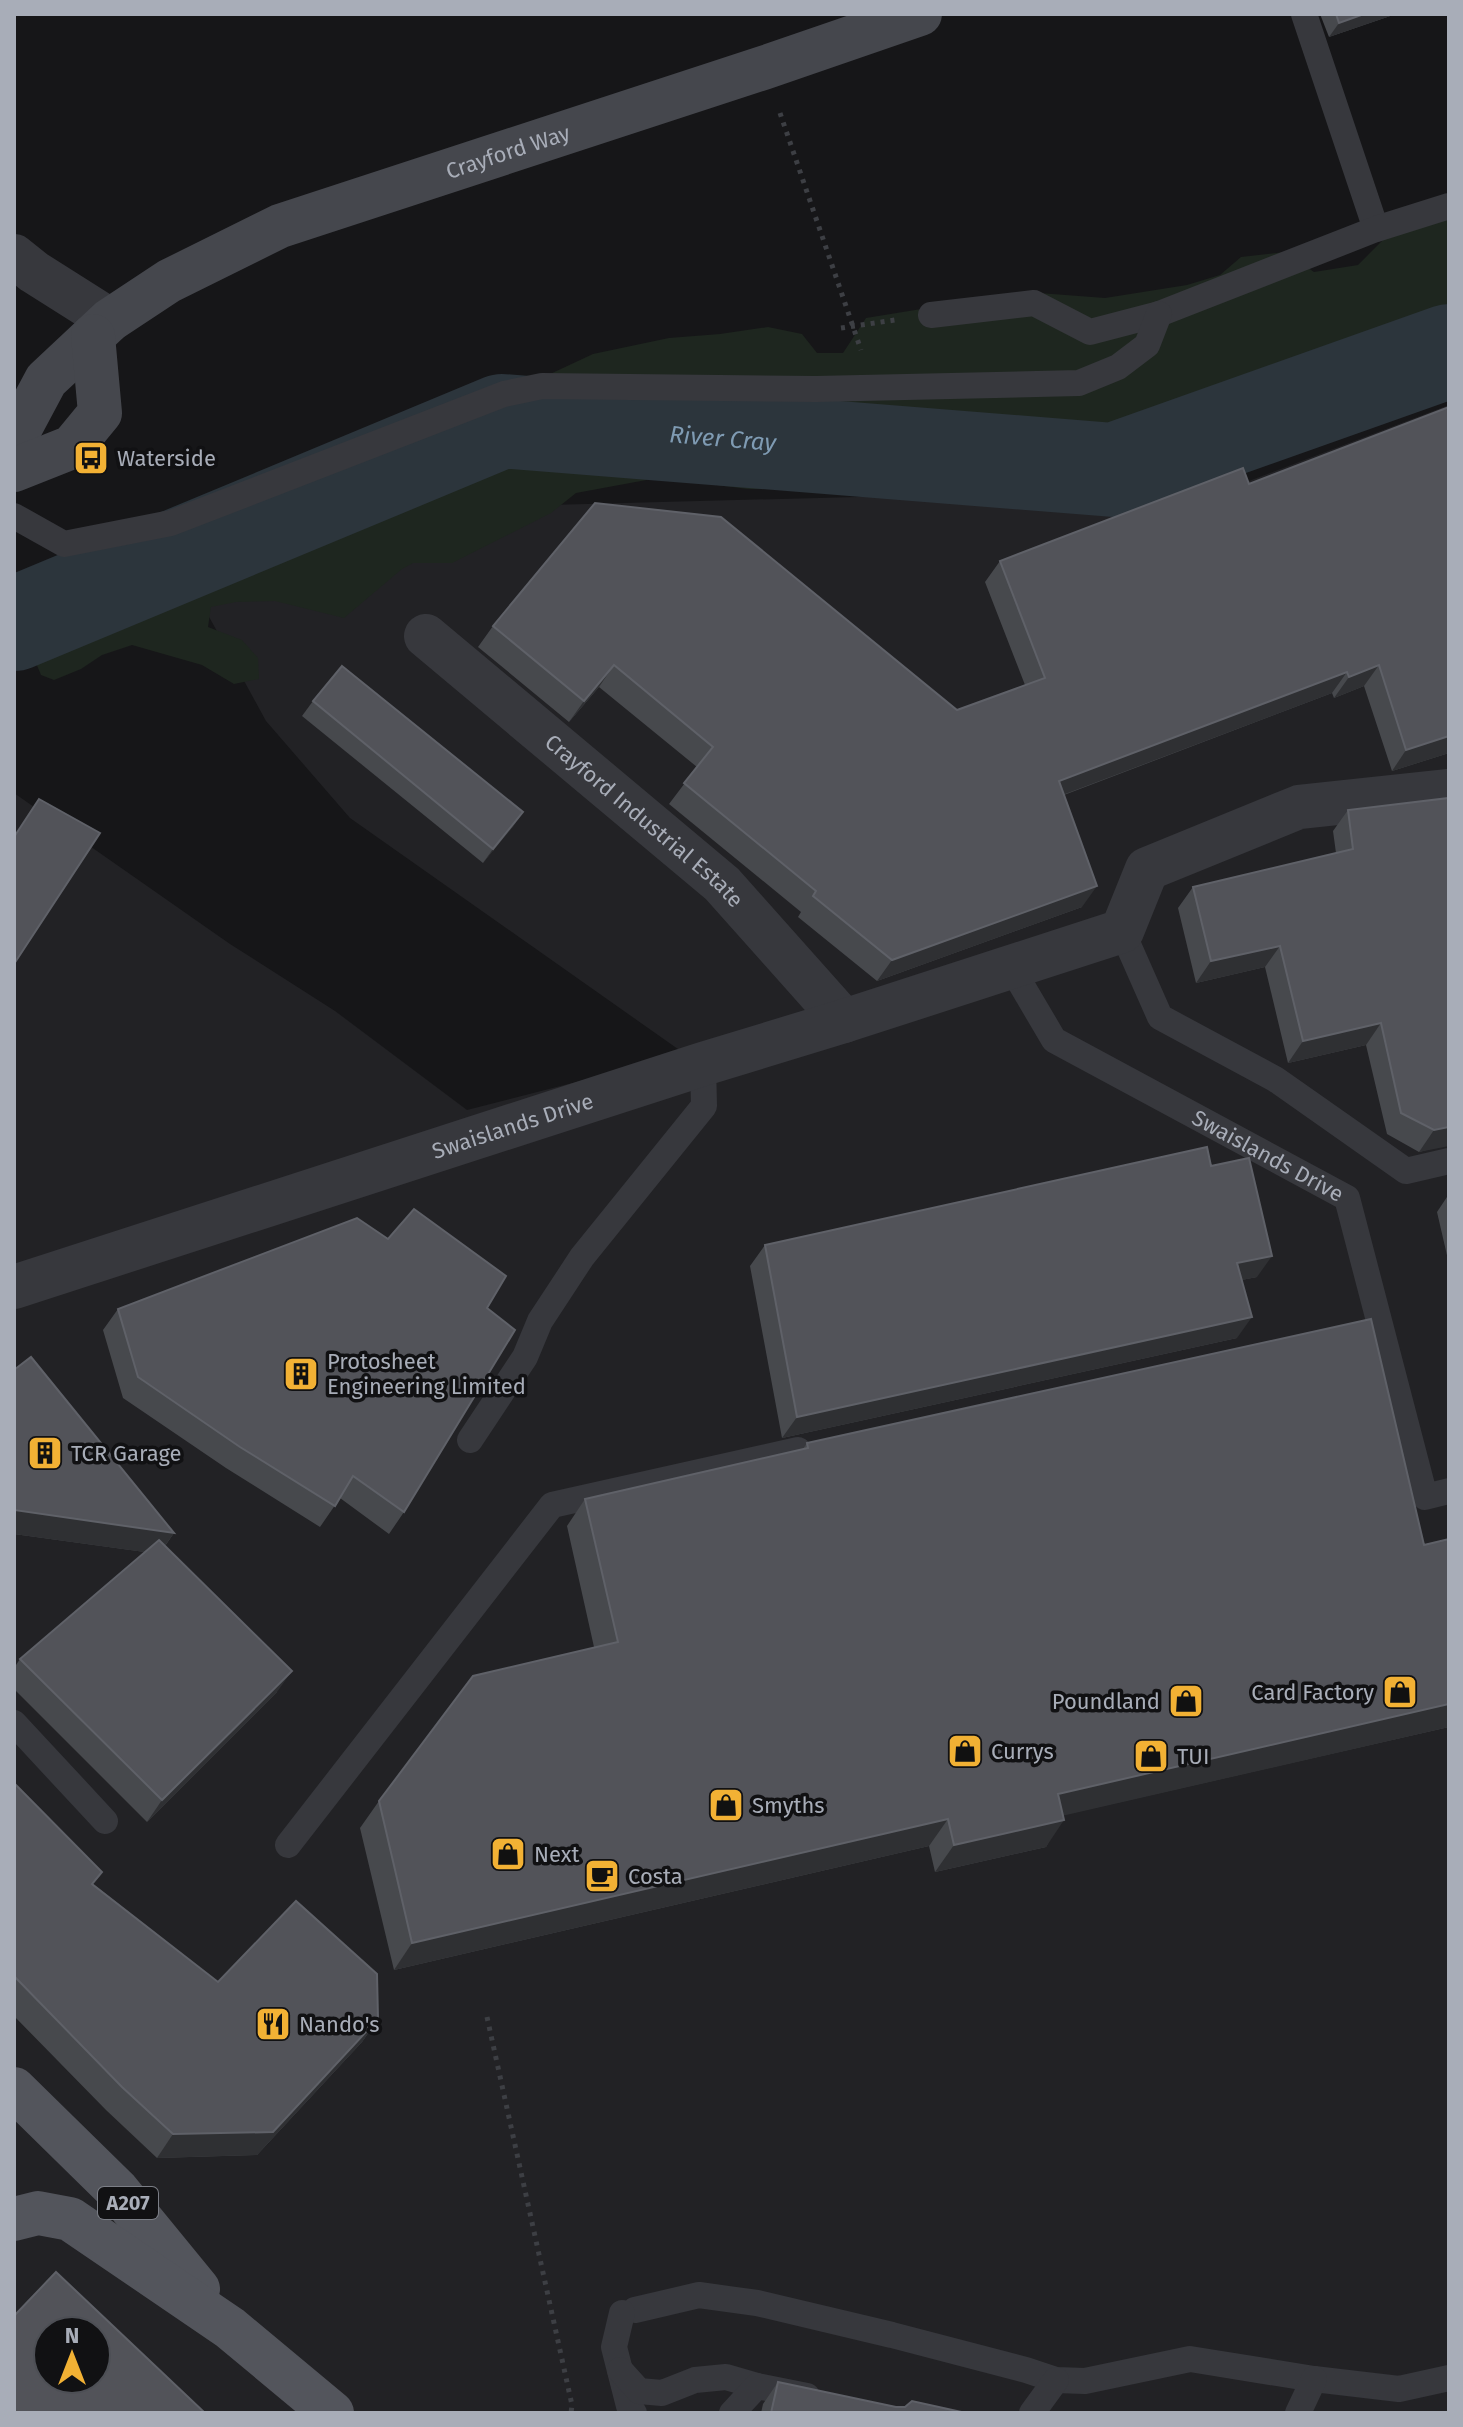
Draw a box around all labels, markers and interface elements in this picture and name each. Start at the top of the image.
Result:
street label: Crayford Way [442,119,573,184]
water label: River Cray [668,420,779,457]
bus stop icon: Waterside [72,439,110,477]
place label: Waterside [117,445,216,472]
street label: Crayford Industrial Estate [540,728,750,913]
street label: Swaislands Drive [428,1087,597,1164]
street label: Swaislands Drive [1188,1104,1349,1207]
place label: Protosheet Engineering Limited [327,1348,526,1400]
building icon: Protosheet Engineering Limited [282,1355,320,1393]
building icon: TCR Garage [26,1434,64,1472]
place label: TCR Garage [71,1440,181,1467]
shop icon: Card Factory [1381,1673,1419,1711]
place label: Card Factory [1251,1679,1374,1706]
shop icon: Poundland [1167,1682,1205,1720]
place label: Poundland [1052,1688,1160,1715]
shop icon: Currys [946,1732,984,1770]
shop icon: TUI [1132,1737,1170,1775]
place label: Currys [991,1738,1054,1765]
place label: TUI [1177,1743,1209,1770]
shop icon: Smyths [707,1786,745,1824]
place label: Smyths [752,1792,825,1819]
shop icon: Next [489,1835,527,1873]
place label: Next [534,1841,579,1868]
cafe icon: Costa [583,1857,621,1895]
place label: Costa [628,1863,683,1890]
restaurant icon: Nando's [254,2005,292,2043]
place label: Nando's [299,2011,380,2038]
road number: A207 [98,2187,158,2219]
north arrow [32,2315,112,2395]
text: N [65,2322,79,2349]

